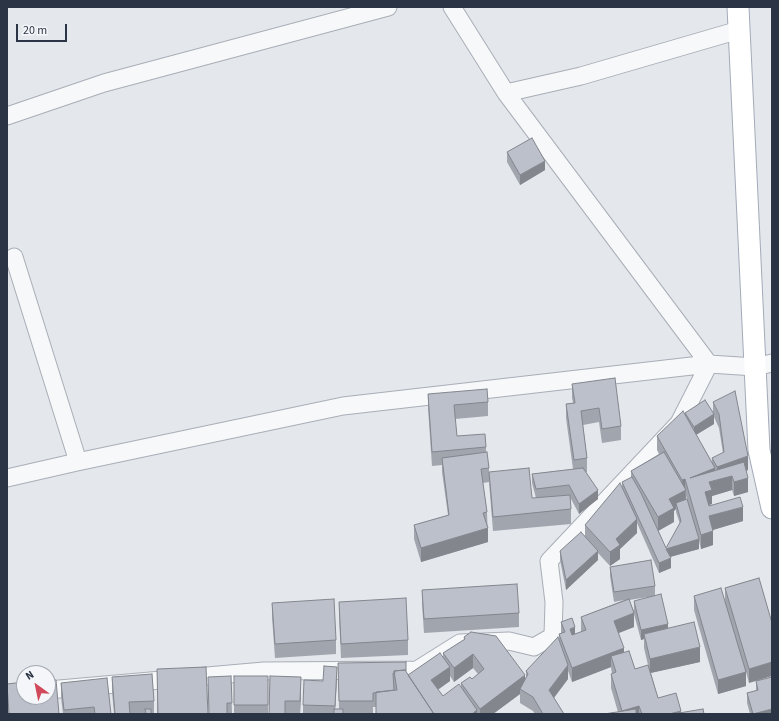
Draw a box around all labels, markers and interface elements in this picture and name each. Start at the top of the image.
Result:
scale bar [18,16,69,42]
text: 20 m [23,22,47,39]
north arrow [16,665,56,705]
text: N [23,667,37,684]

